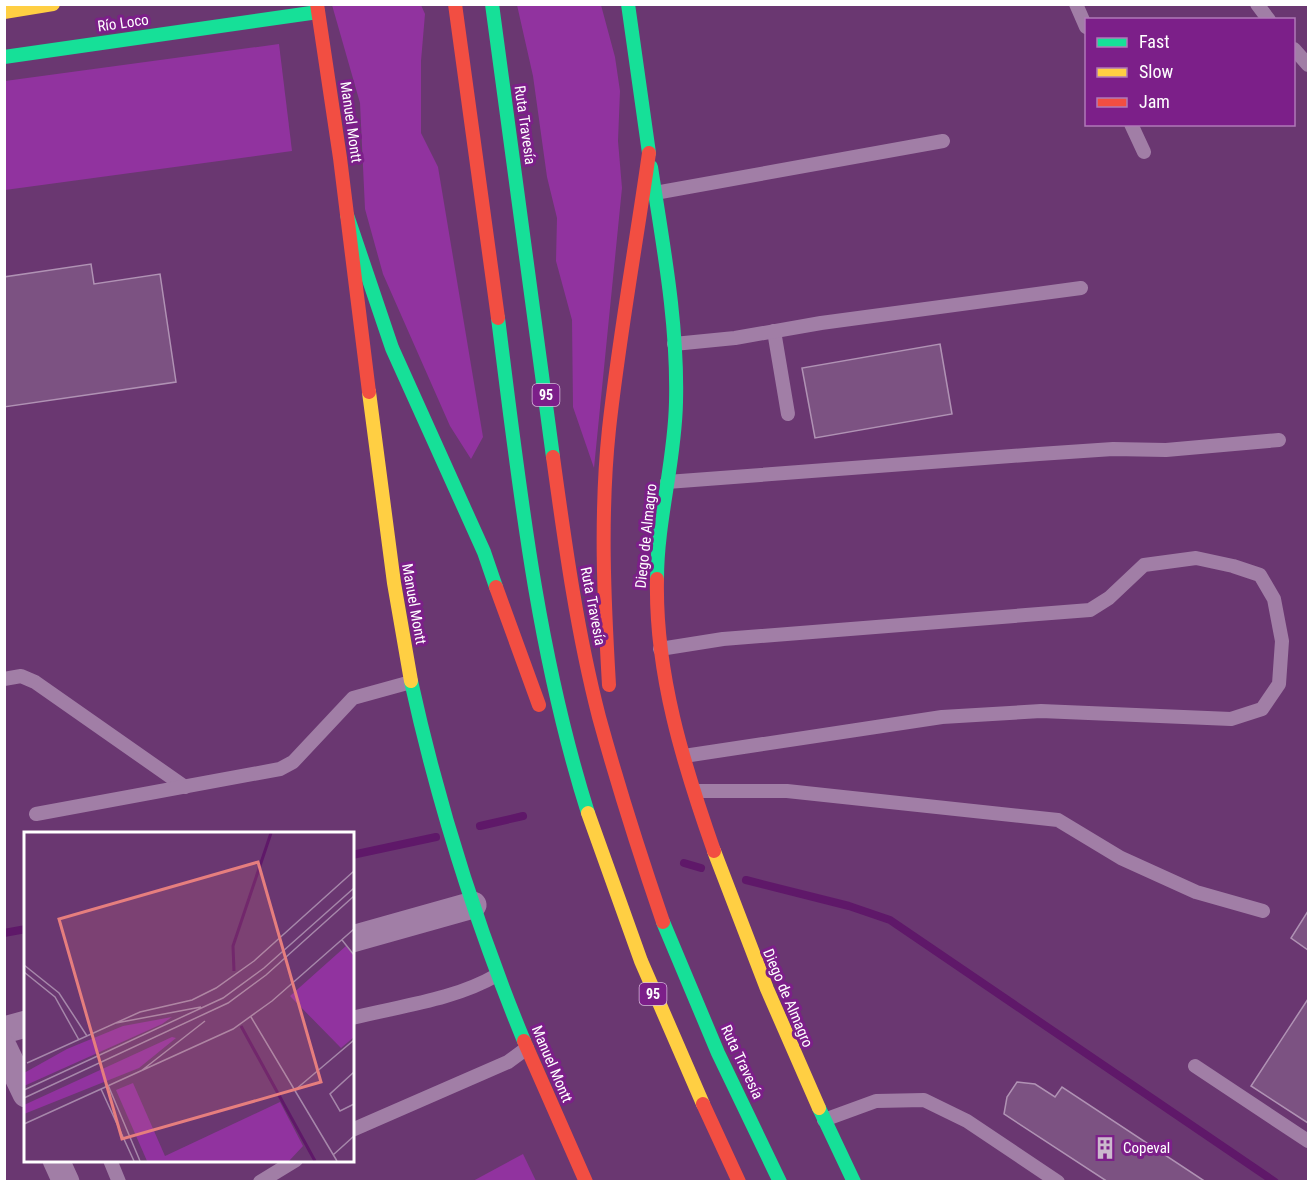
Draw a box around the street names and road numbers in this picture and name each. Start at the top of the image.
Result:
street label: Río Loco [96,10,150,36]
street label: Manuel Montt [336,80,366,164]
street label: Ruta Travesía [511,84,539,166]
road number: 95 [532,384,560,406]
street label: Diego de Almagro [632,483,660,589]
street label: Manuel Montt [398,562,430,646]
street label: Ruta Travesía [577,565,609,647]
street label: Diego de Almagro [759,946,817,1050]
road number: 95 [640,983,666,1005]
street label: Ruta Travesía [717,1022,767,1102]
street label: Manuel Montt [528,1023,576,1105]

